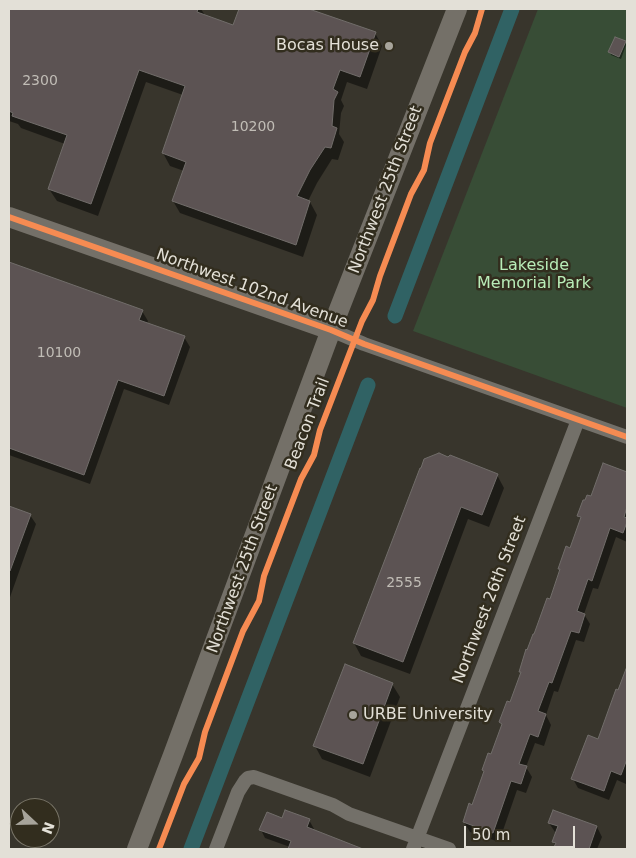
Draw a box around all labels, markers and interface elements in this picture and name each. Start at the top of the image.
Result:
place label: Bocas House [276,36,379,56]
marker: Bocas House [383,40,395,52]
house number: 2300 [22,73,58,89]
street label: Northwest 25th Street [345,104,427,276]
house number: 10200 [231,119,275,135]
street label: Northwest 102nd Avenue [153,245,351,333]
park label: Lakeside Memorial Park [477,256,591,294]
house number: 10100 [37,345,81,361]
street label: Beacon Trail [282,375,334,473]
street label: Northwest 25th Street [204,482,282,656]
street label: Northwest 26th Street [449,514,531,686]
house number: 2555 [386,575,422,591]
place label: URBE University [363,705,493,725]
marker: URBE University [347,709,359,721]
north arrow [10,798,60,848]
scale bar [466,816,577,848]
text: N [39,820,58,836]
text: 50 m [472,826,510,844]

